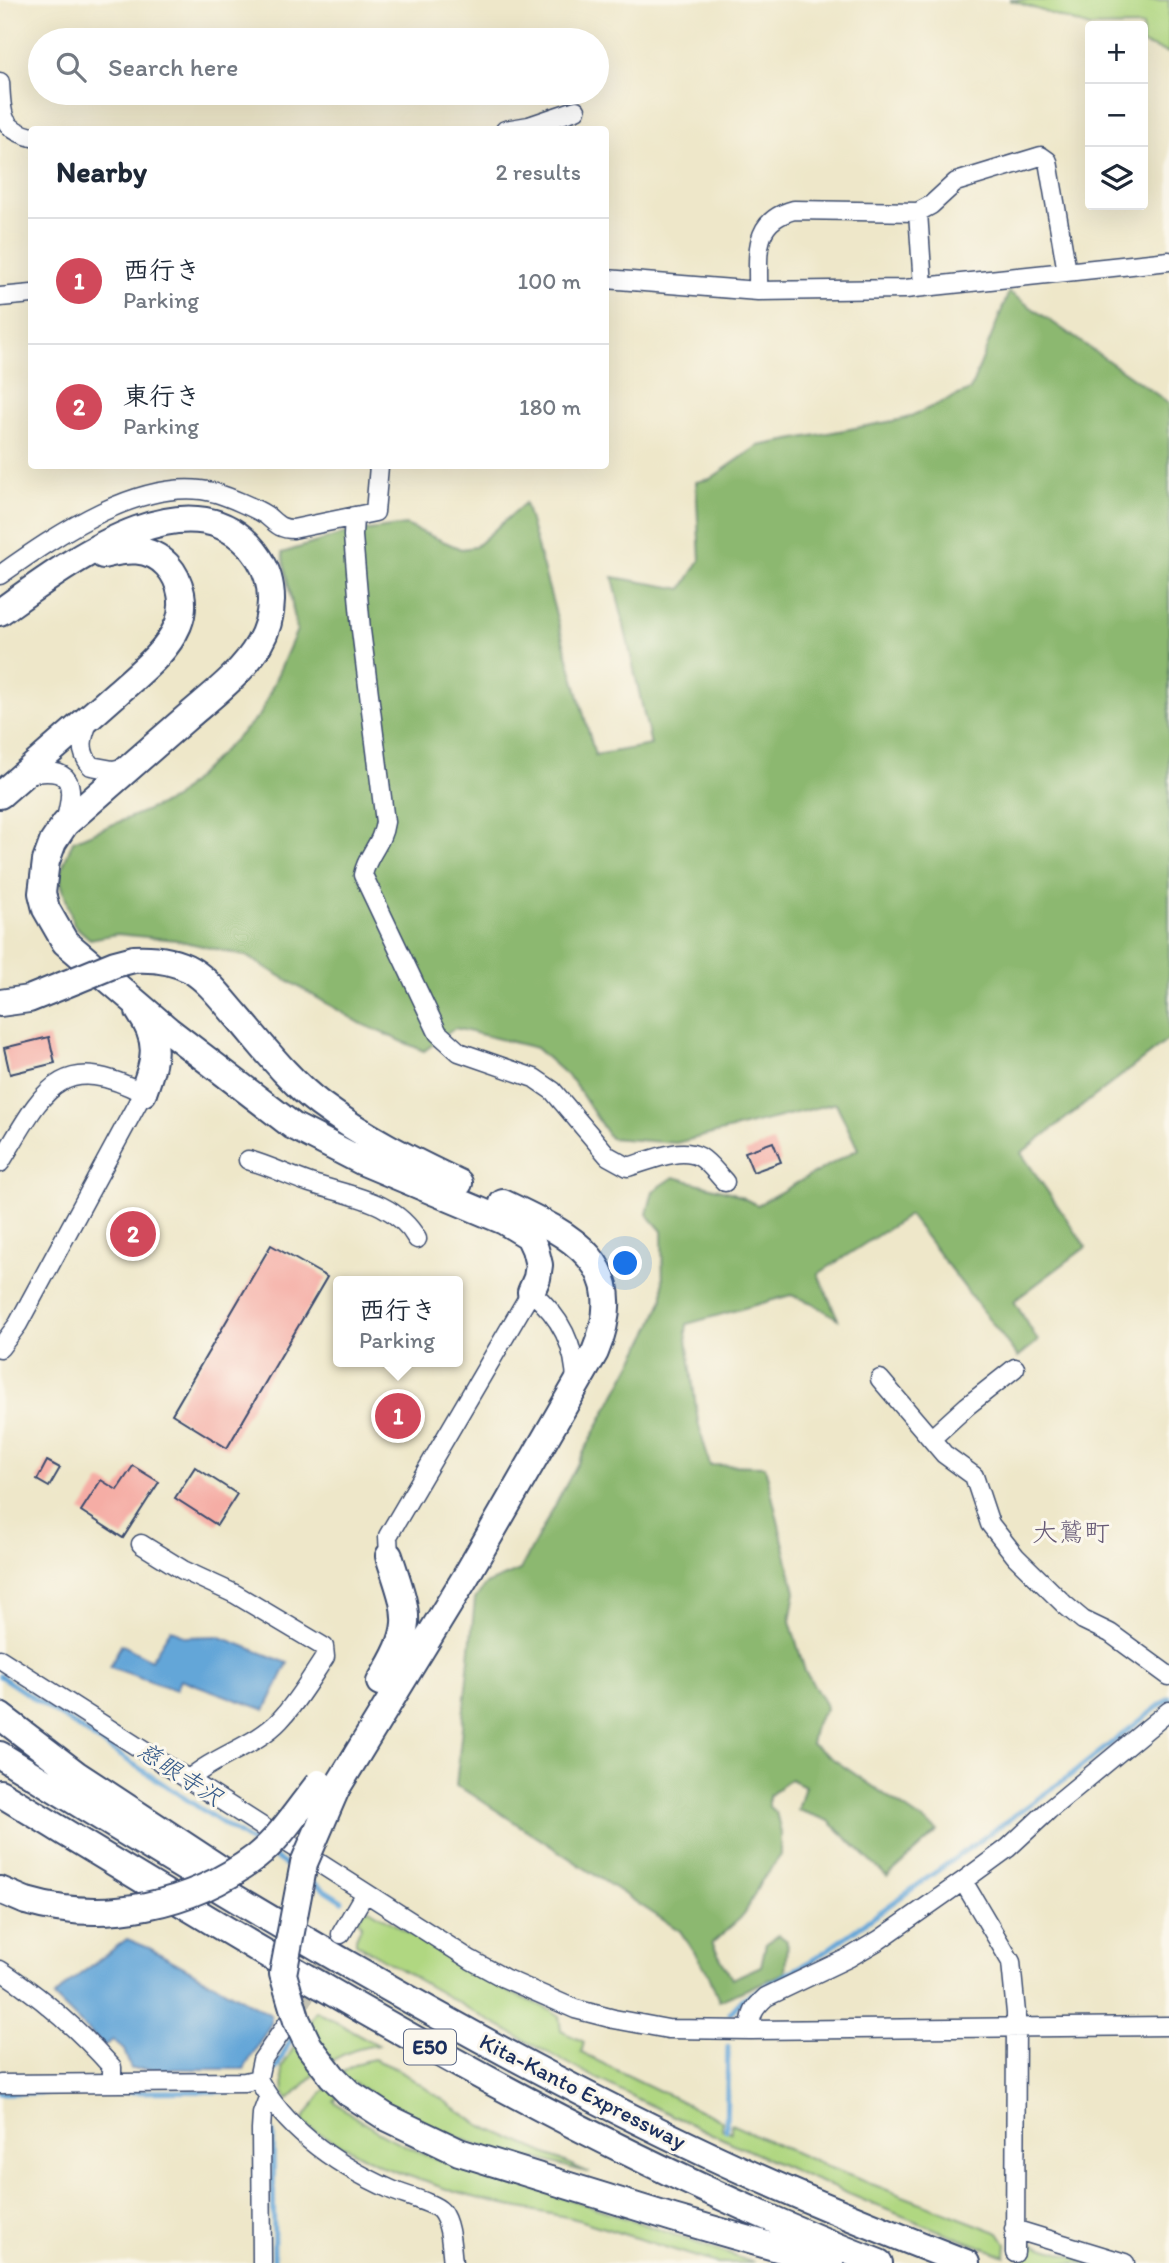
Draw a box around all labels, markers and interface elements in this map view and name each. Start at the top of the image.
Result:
map controls [1085,21,1148,210]
button: + [1085,21,1148,84]
search box [28,28,609,105]
icon: search [52,48,90,86]
text: Search here [108,51,238,83]
button: − [1085,84,1148,147]
button: layers [1085,147,1148,210]
text: Nearby [56,153,147,190]
text: 2 results [495,158,581,186]
text: 西行き [123,254,201,286]
text: 1 [74,267,84,295]
text: 100 m [517,267,581,295]
text: Parking [123,286,199,314]
text: 東行き [123,380,201,412]
text: 2 [73,393,85,421]
text: 180 m [519,393,581,421]
text: Parking [123,412,199,440]
pin: 2 [110,1208,156,1260]
your location [608,1246,642,1280]
popup [333,1276,463,1367]
text: 西行き [359,1294,437,1326]
text: Parking [359,1326,435,1354]
pin: 1 [375,1390,421,1442]
district label: 大鷲町 [1032,1516,1110,1548]
water label: 慈眼寺沢 [132,1735,229,1812]
street label: Kita-Kanto Expressway [475,2027,691,2155]
road number: E50 [404,2030,456,2064]

